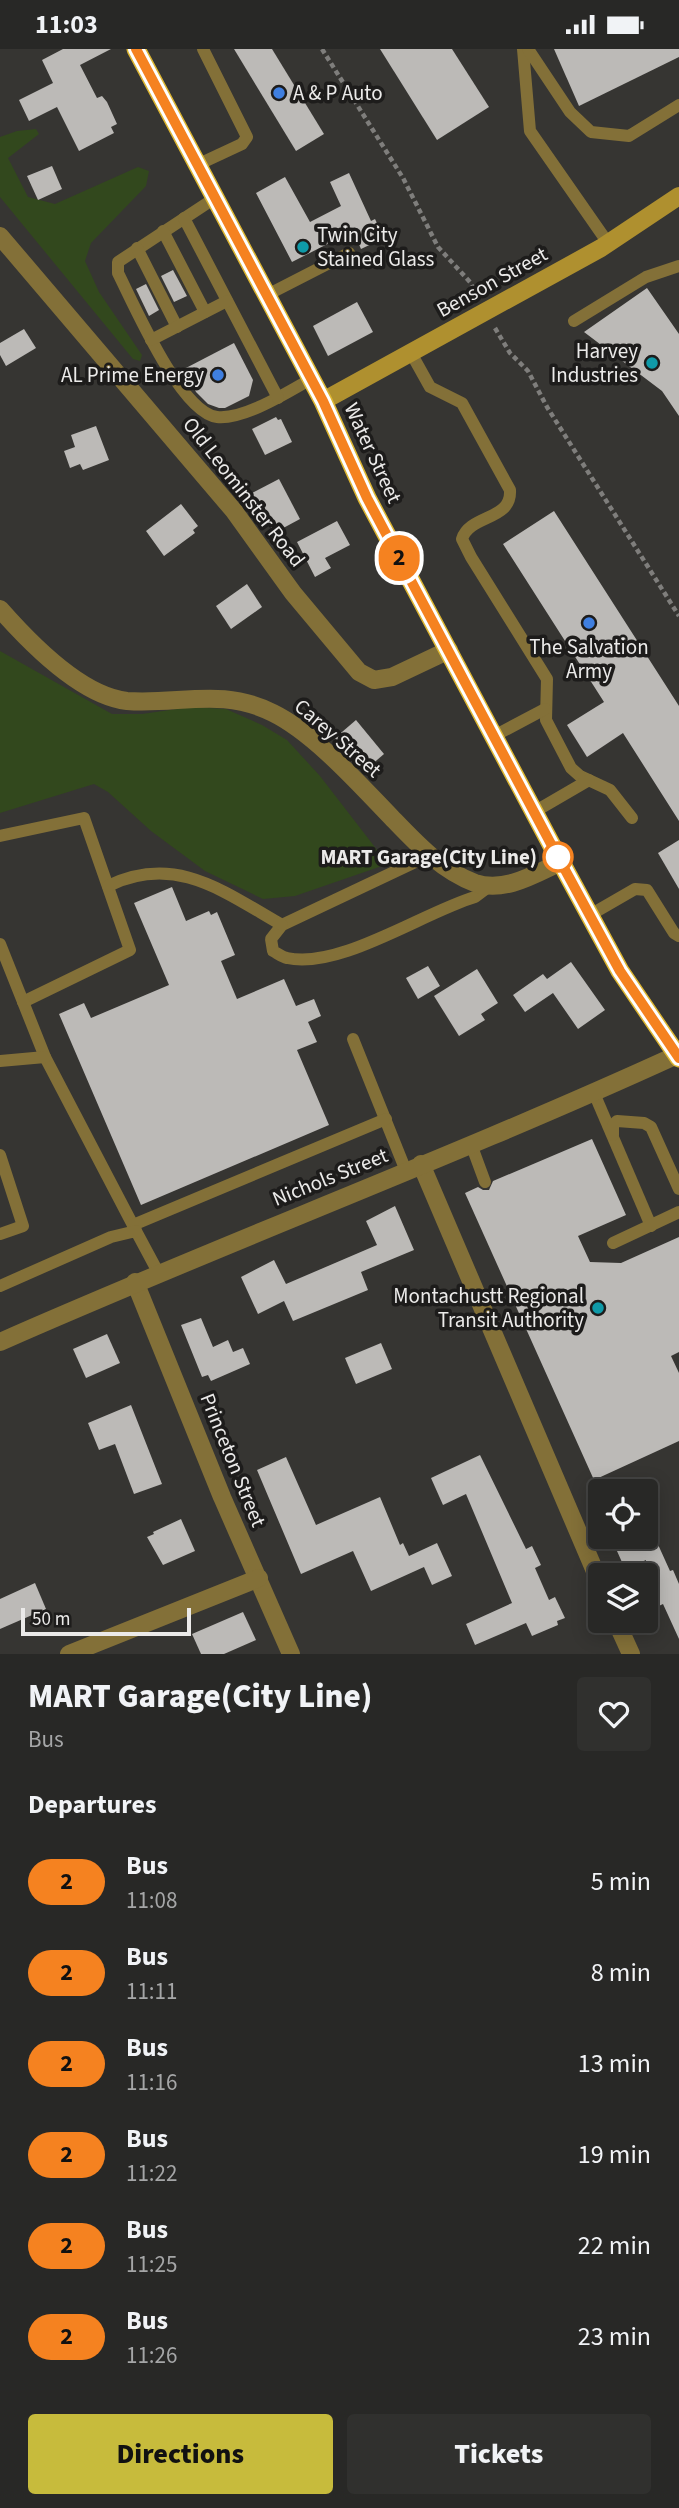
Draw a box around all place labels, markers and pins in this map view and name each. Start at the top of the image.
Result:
place label: A & P Auto [293,78,383,108]
marker: A & P Auto [271,85,287,101]
place label: Twin City Stained Glass [317,220,435,274]
marker: Twin City Stained Glass [295,239,311,255]
place label: Harvey Industries [551,336,638,390]
marker: Harvey Industries [644,355,660,371]
place label: AL Prime Energy [61,360,204,390]
marker: AL Prime Energy [210,367,226,383]
marker: The Salvation Army [581,615,597,631]
place label: The Salvation Army [529,632,649,686]
place label: MART Garage(City Line) [320,842,537,872]
marker: MART Garage(City Line) [543,842,573,872]
place label: Montachustt Regional Transit Authority [393,1281,584,1335]
marker: Montachustt Regional Transit Authority [590,1300,606,1316]

